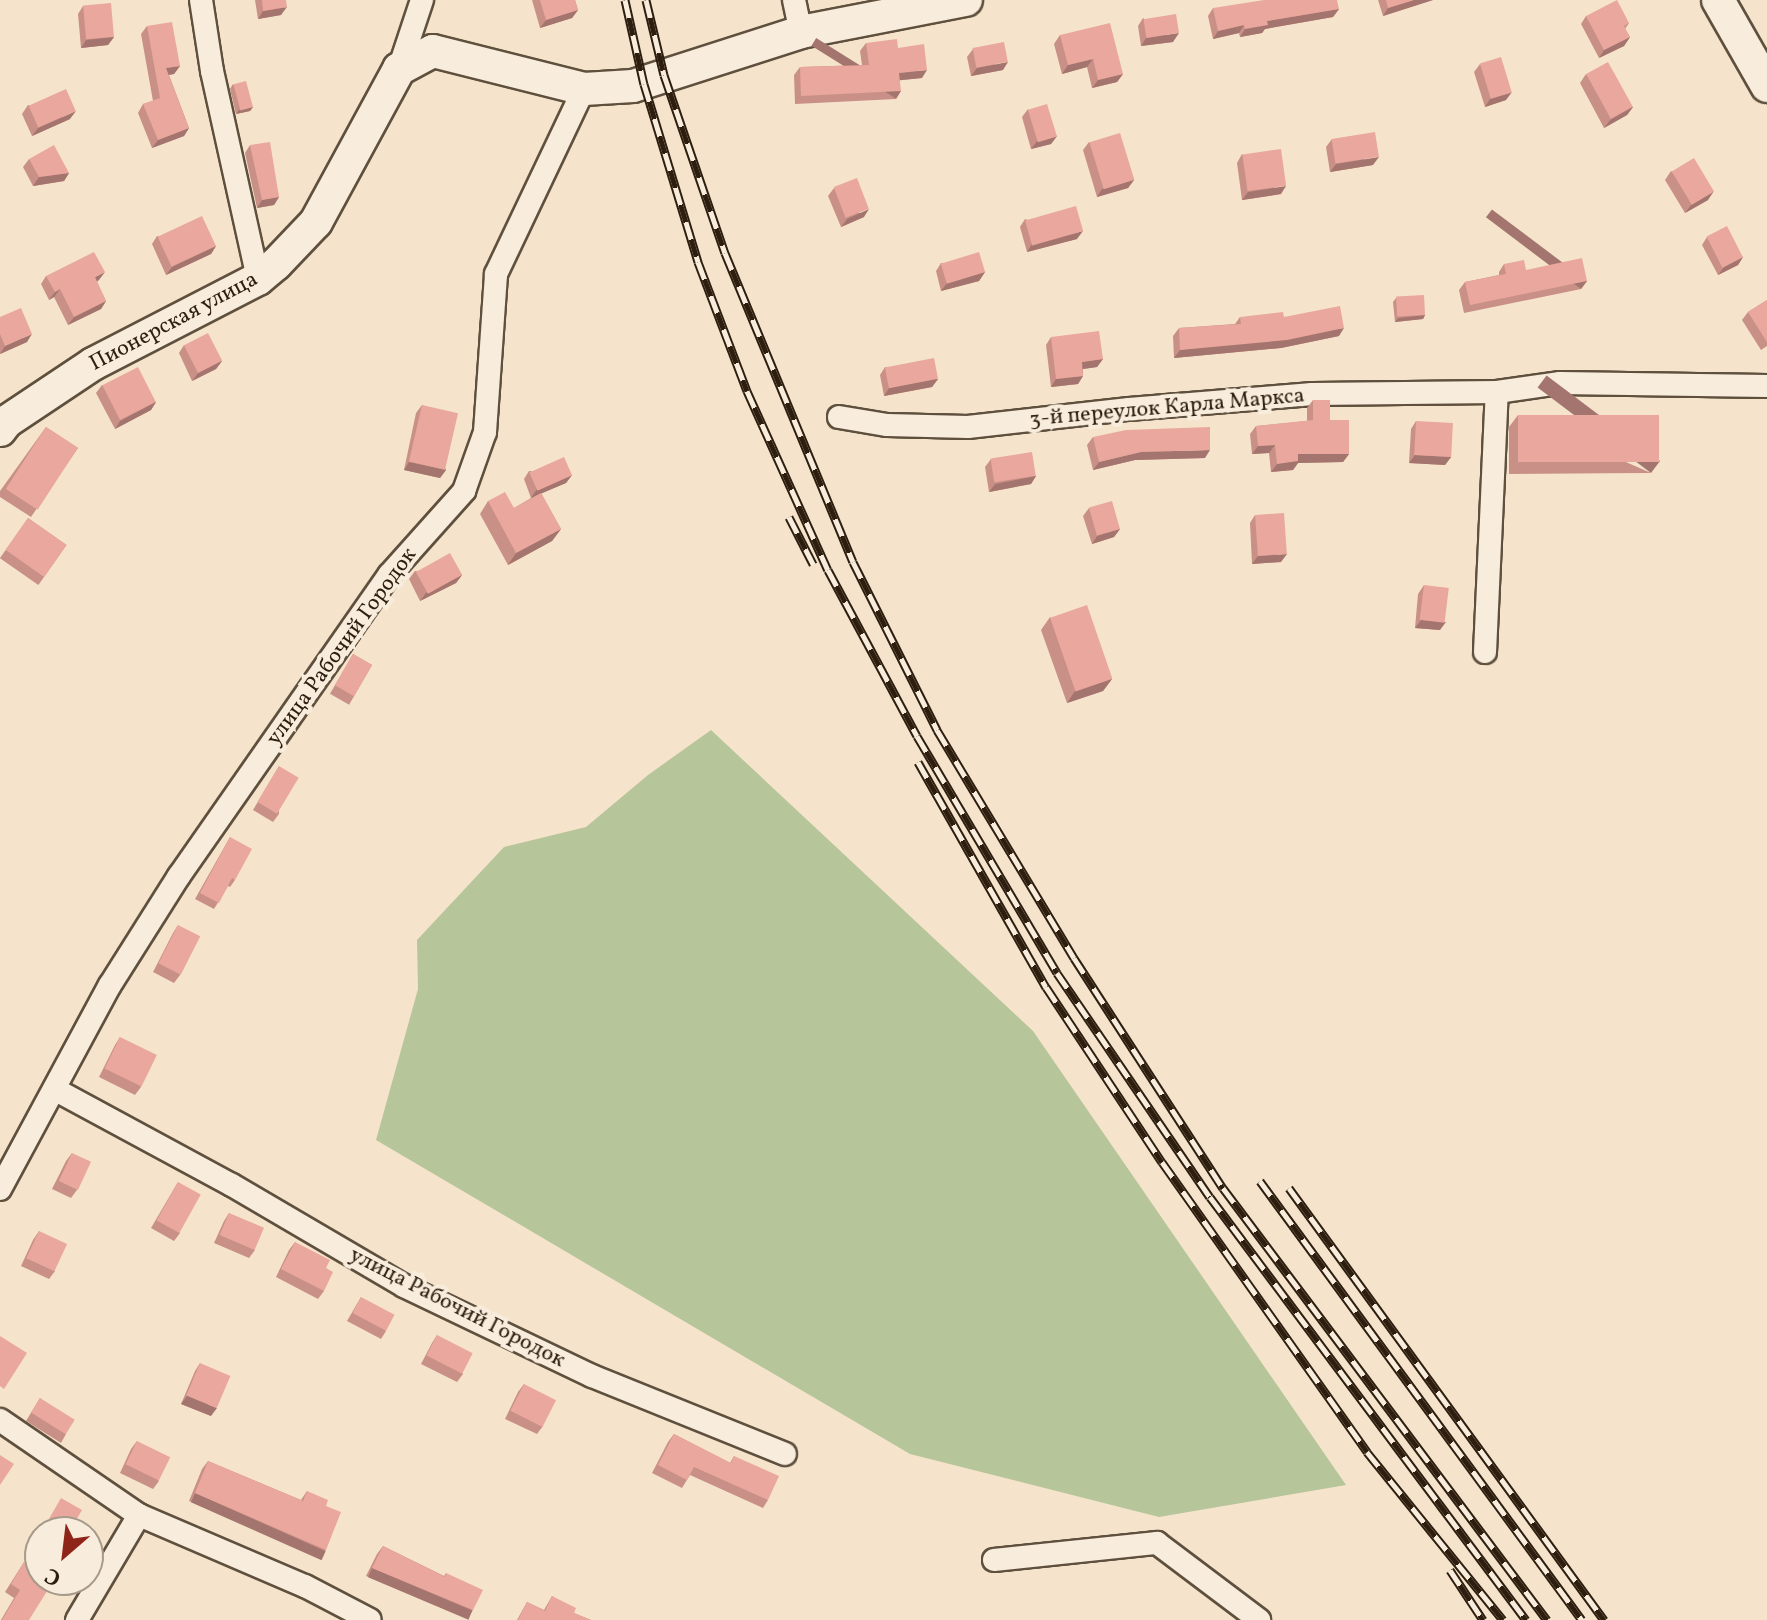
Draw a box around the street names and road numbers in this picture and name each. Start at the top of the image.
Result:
street label: Пионерская улица [85,266,263,378]
street label: 3-й переулок Карла Маркса [1028,383,1306,433]
street label: улица Рабочий Городок [261,543,423,751]
street label: улица Рабочий Городок [345,1242,569,1374]

